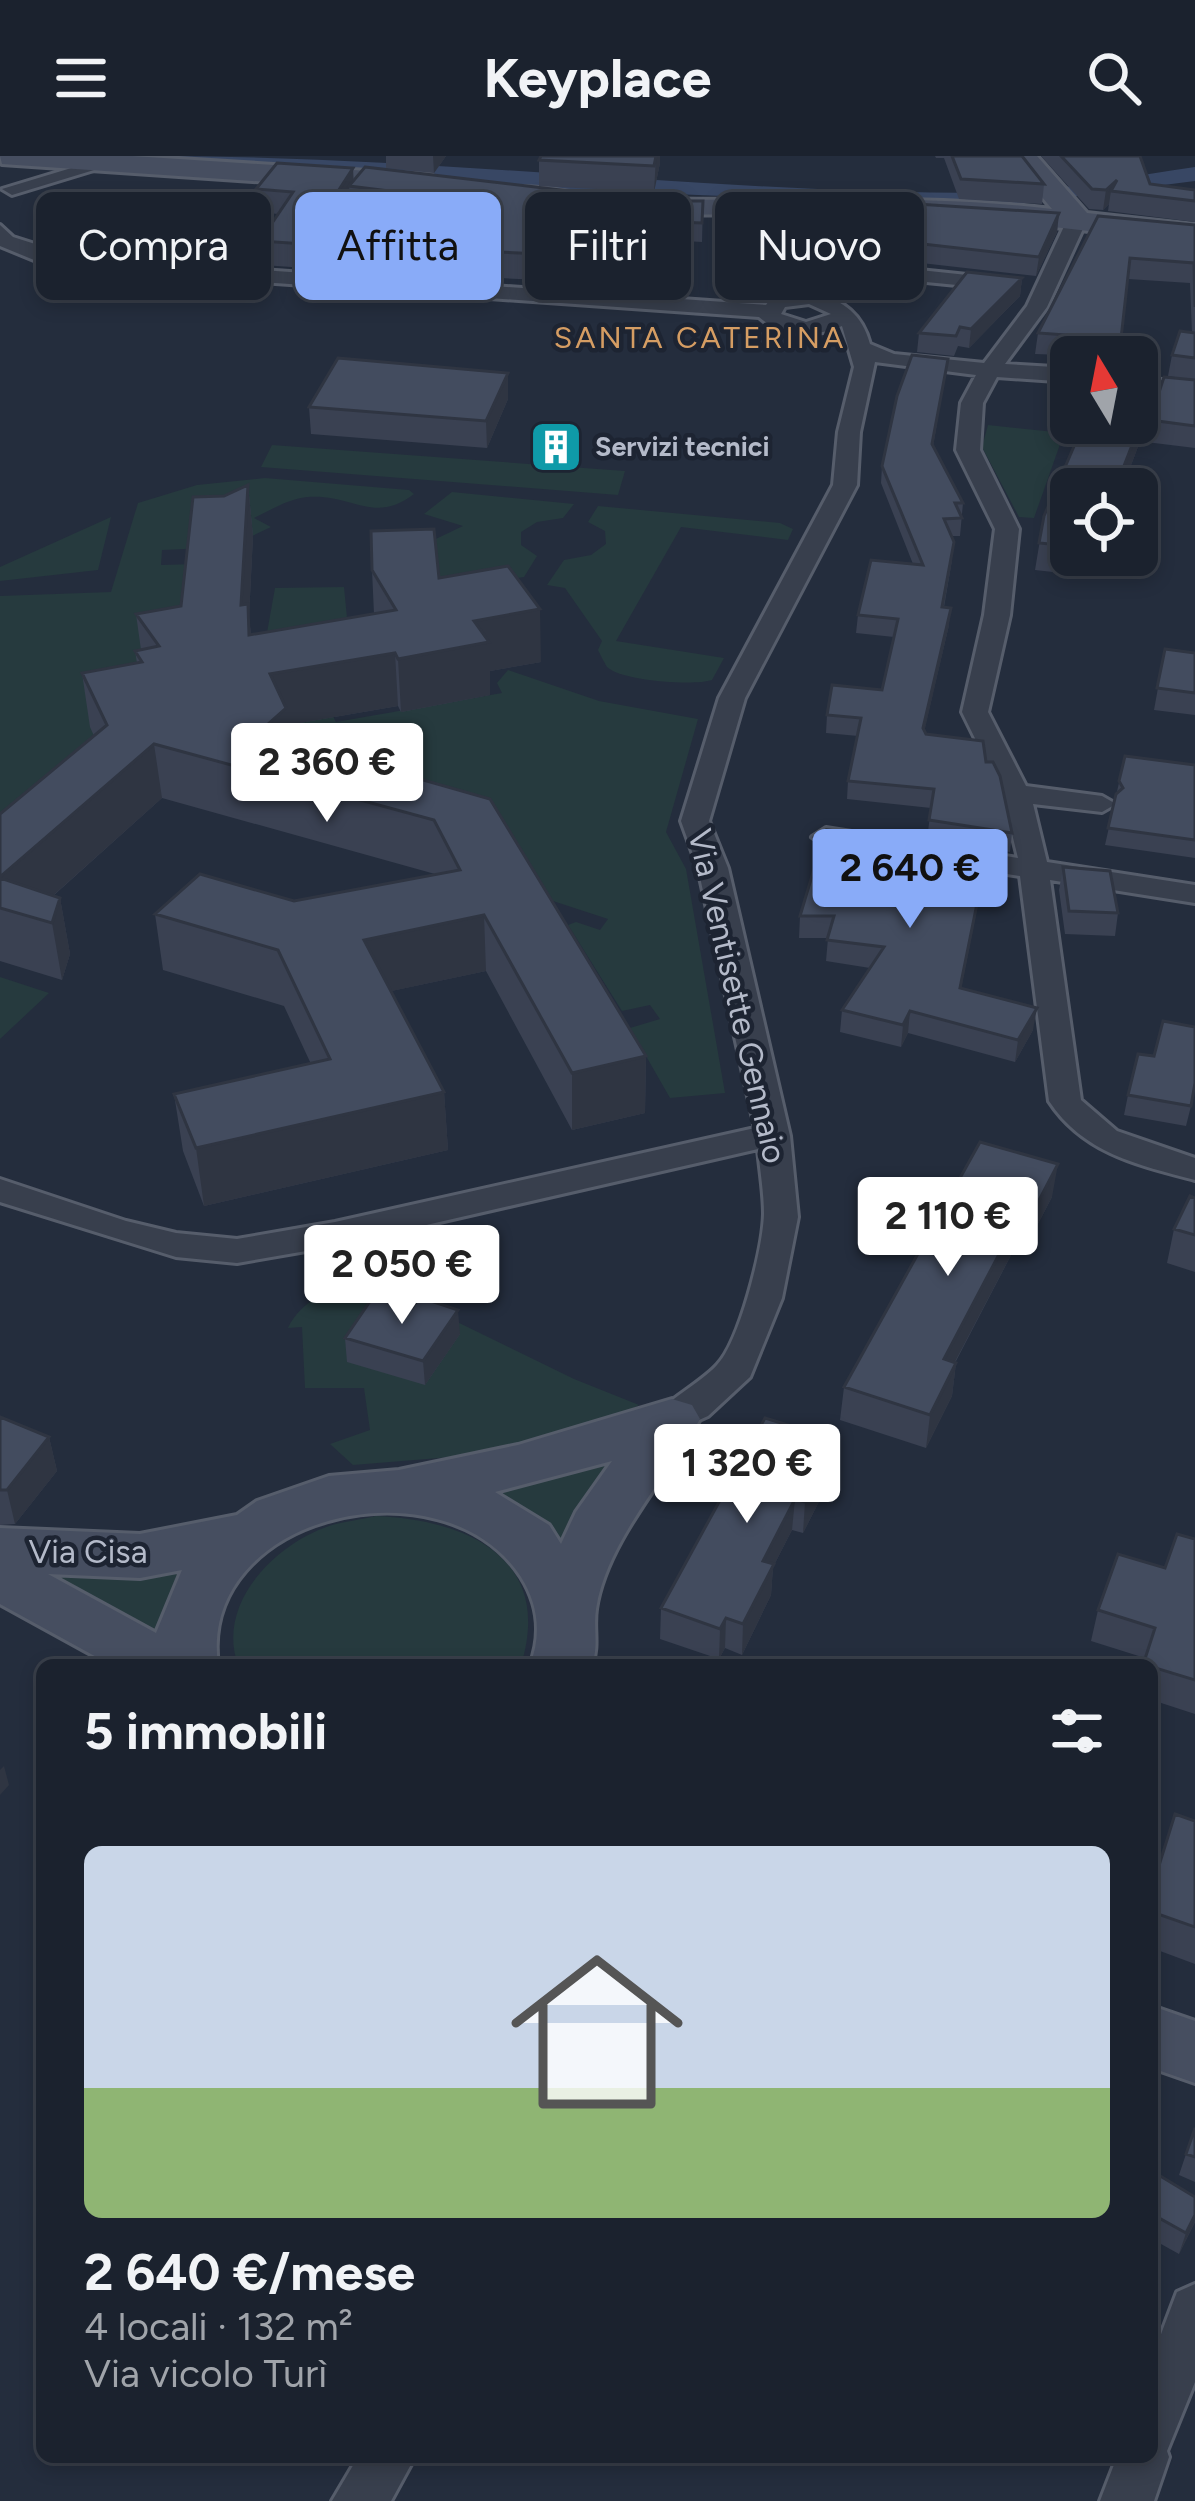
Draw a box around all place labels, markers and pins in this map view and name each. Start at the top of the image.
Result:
building icon: Servizi tecnici [528,419,584,475]
place label: Servizi tecnici [595,430,770,463]
pin: 2 360 € [216,723,438,825]
pin: 2 640 € [799,829,1021,931]
pin: 2 110 € [837,1177,1059,1279]
pin: 2 050 € [291,1225,513,1327]
pin: 1 320 € [636,1424,858,1526]

